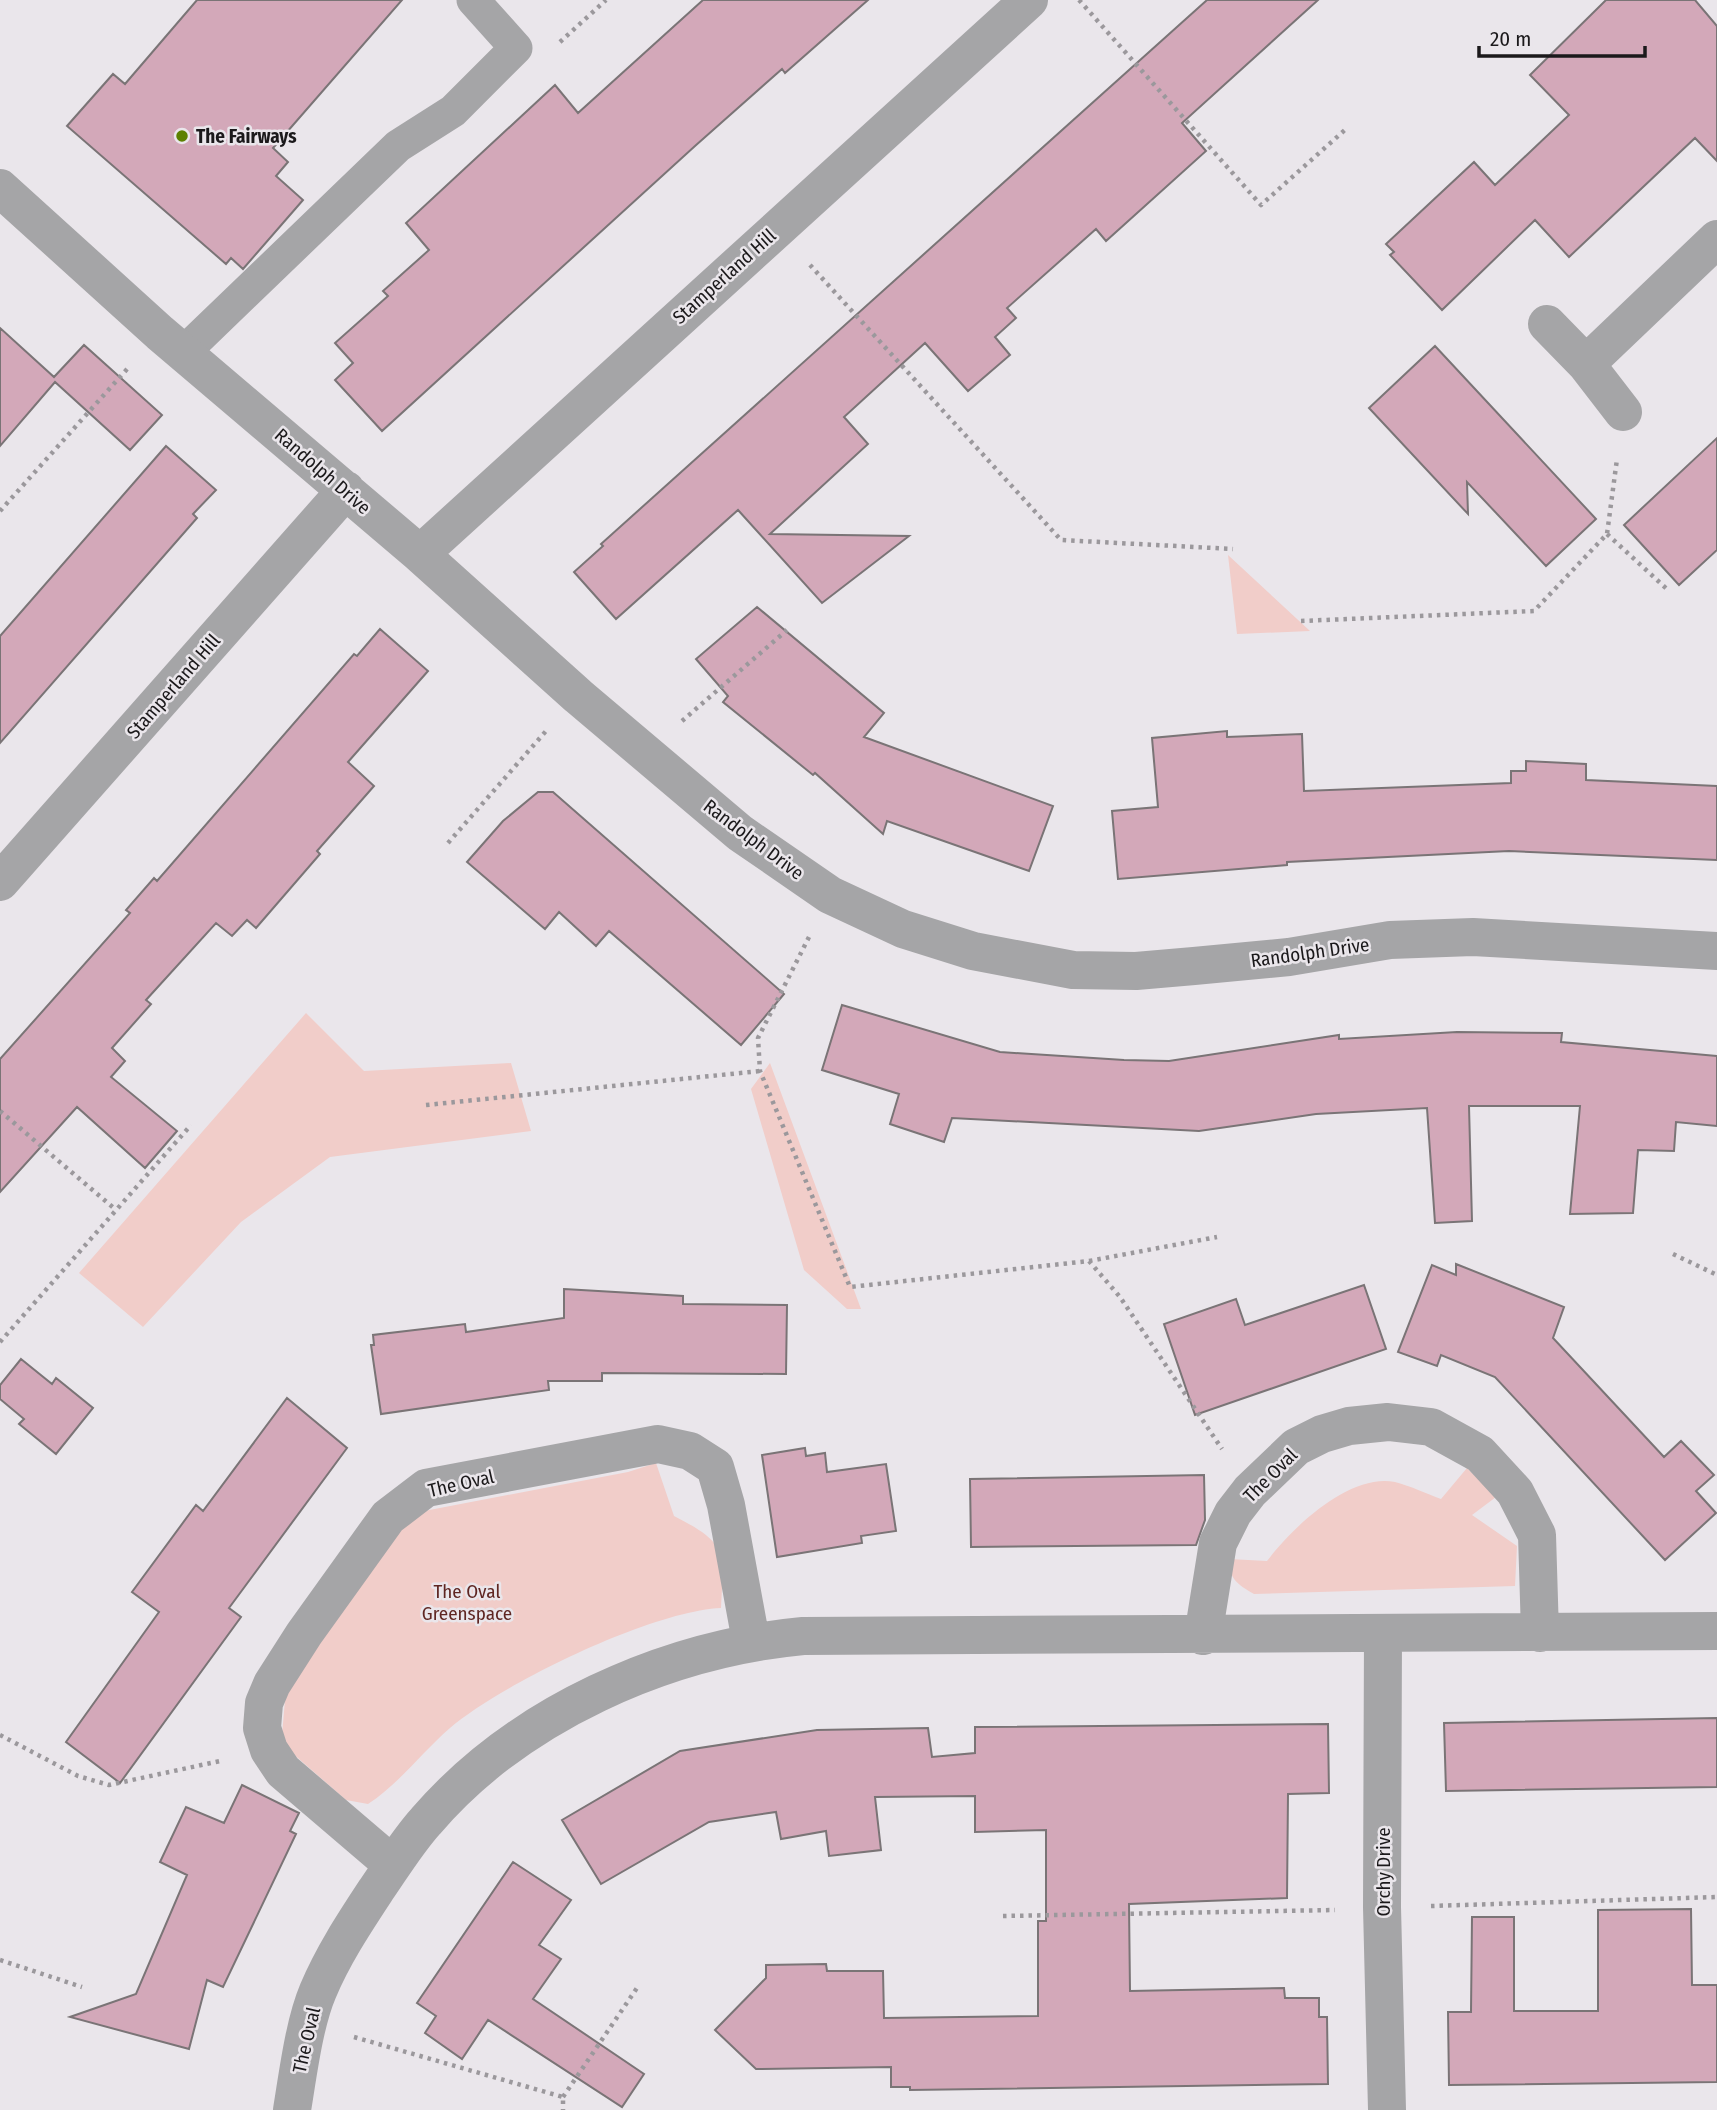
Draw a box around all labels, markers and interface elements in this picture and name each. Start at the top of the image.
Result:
scale bar [1479,14,1645,58]
text: 20 m [1490,26,1531,52]
place label: The Fairways [196,125,297,148]
marker: The Fairways [174,128,190,144]
street label: Stamperland Hill [668,224,781,329]
street label: Randolph Drive [270,423,375,519]
street label: Stamperland Hill [122,629,225,743]
street label: Randolph Drive [699,794,808,885]
street label: Randolph Drive [1249,933,1371,972]
street label: The Oval [1239,1444,1302,1507]
street label: The Oval [426,1465,496,1502]
park label: The Oval Greenspace [422,1580,512,1625]
street label: Orchy Drive [1372,1827,1395,1917]
street label: The Oval [288,2005,325,2075]

